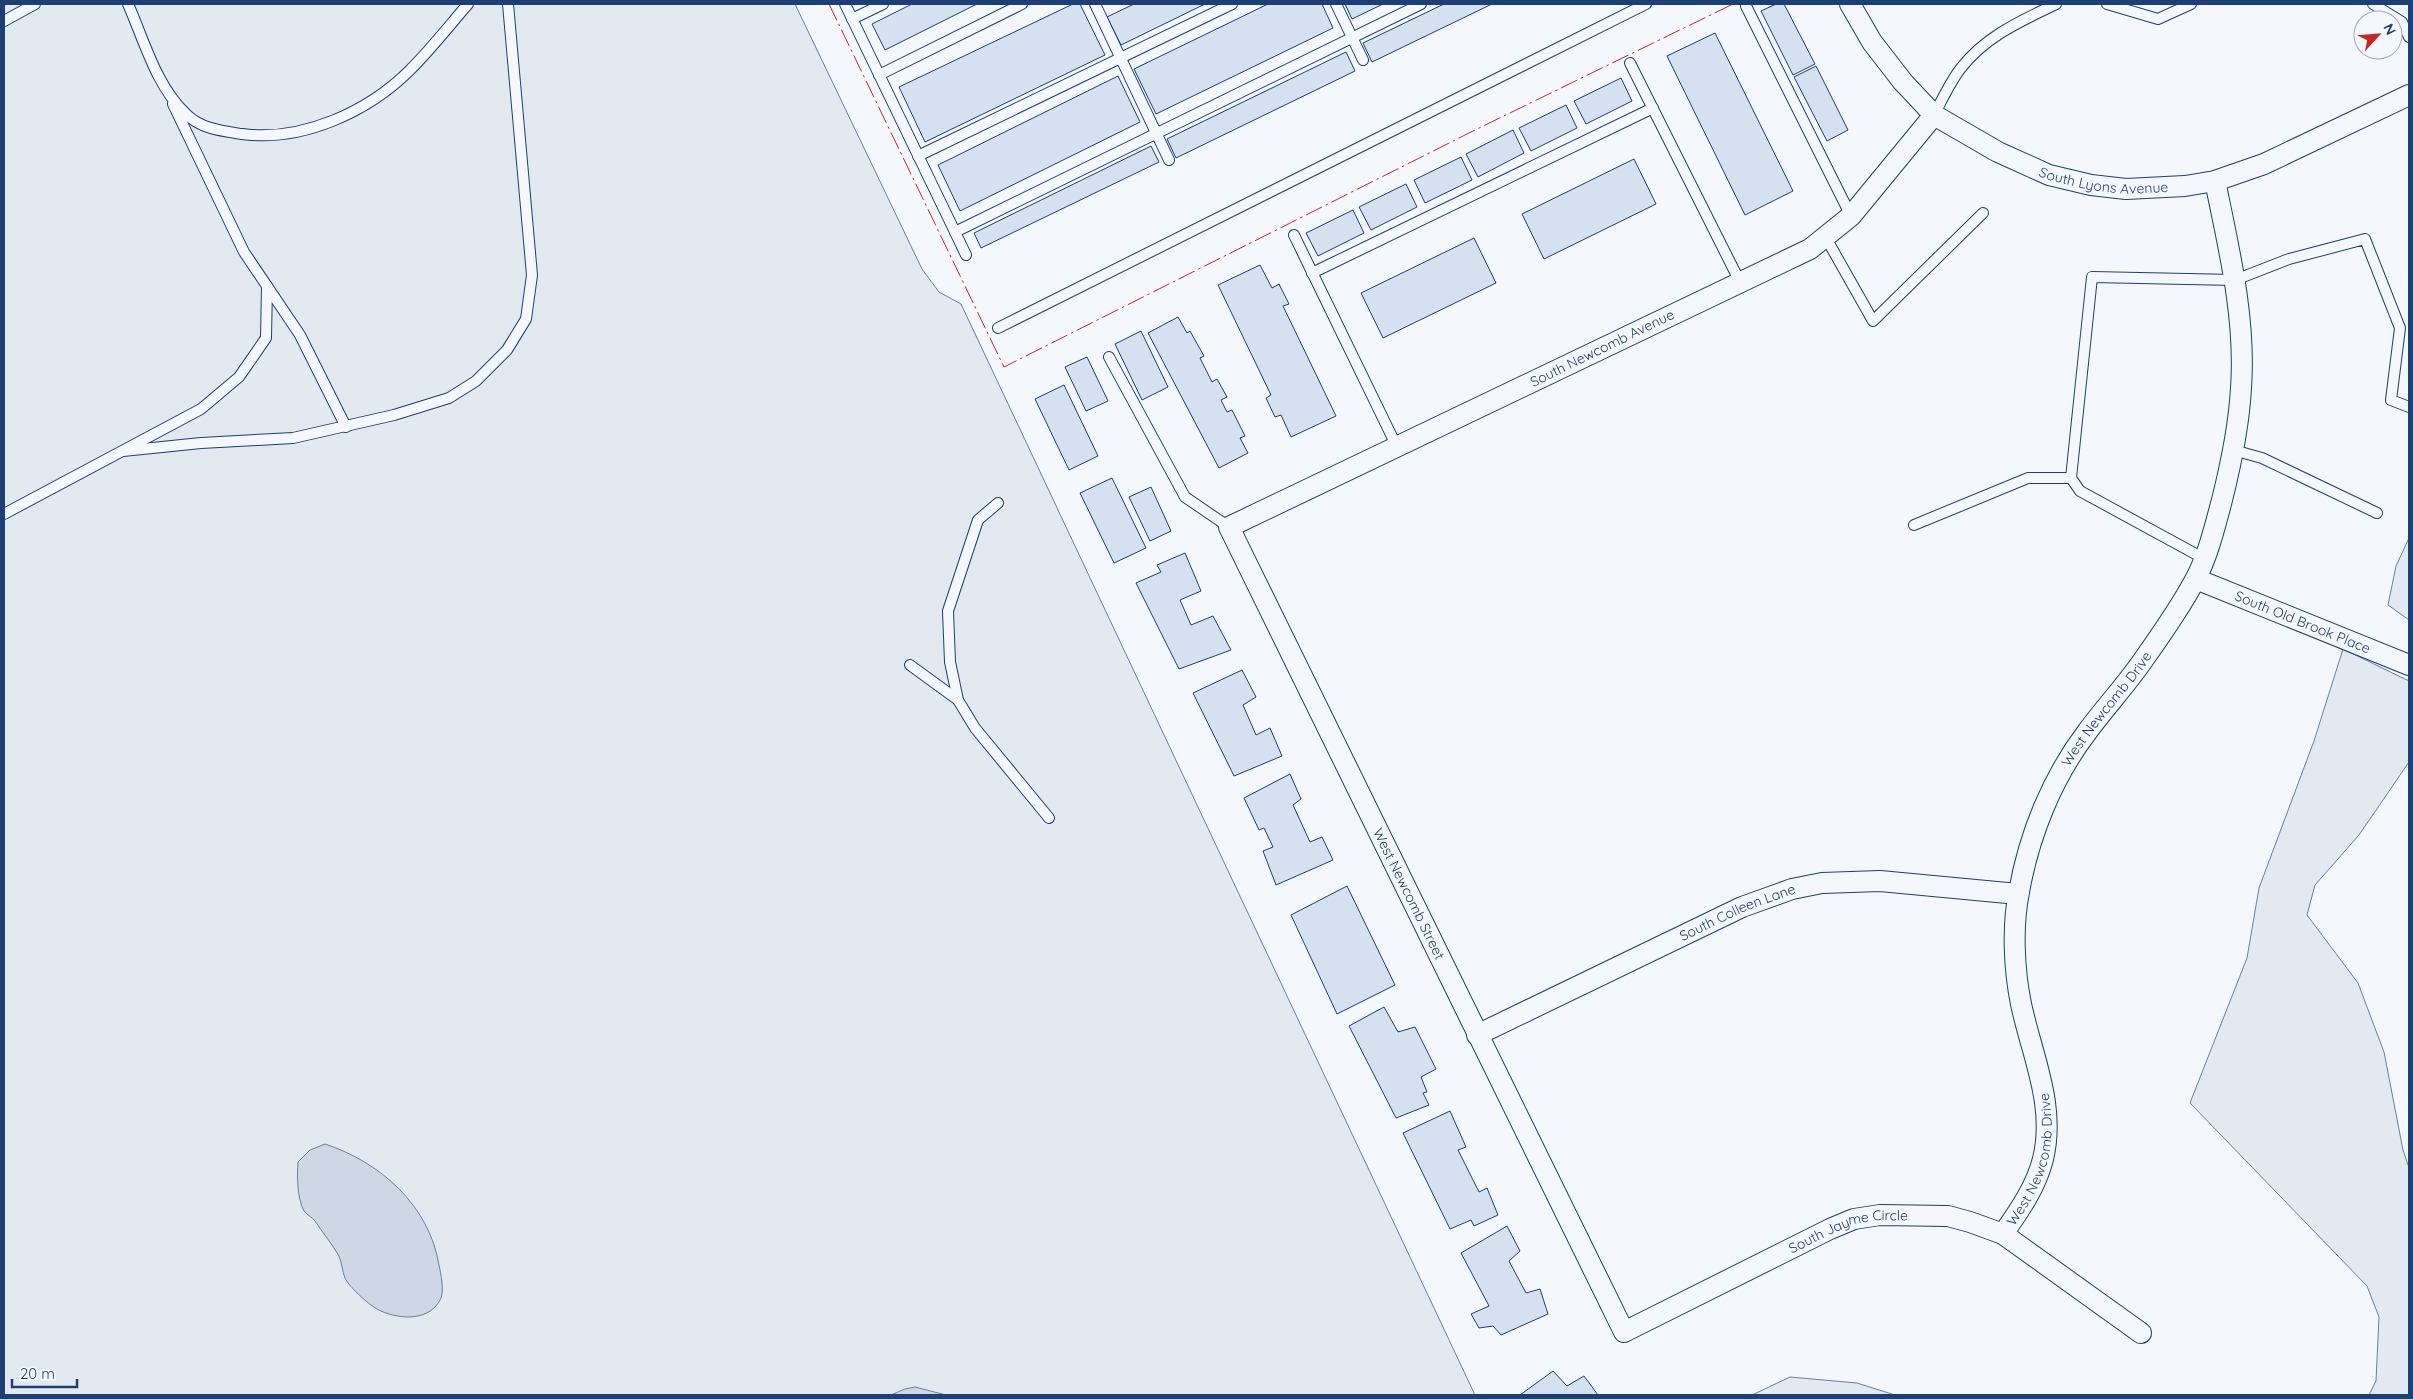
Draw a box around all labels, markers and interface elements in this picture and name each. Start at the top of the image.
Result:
north arrow [2353,10,2403,60]
text: N [2379,21,2400,38]
street label: South Lyons Avenue [2036,163,2169,198]
street label: South Newcomb Avenue [1527,305,1677,391]
street label: South Old Brook Place [2232,587,2373,658]
street label: West Newcomb Drive [2057,648,2156,770]
street label: West Newcomb Street [1369,825,1449,963]
street label: South Colleen Lane [1676,880,1798,945]
street label: West Newcomb Drive [2003,1092,2056,1229]
street label: South Jayme Circle [1786,1206,1908,1257]
scale bar [12,1356,78,1388]
text: 20 m [20,1364,55,1383]

